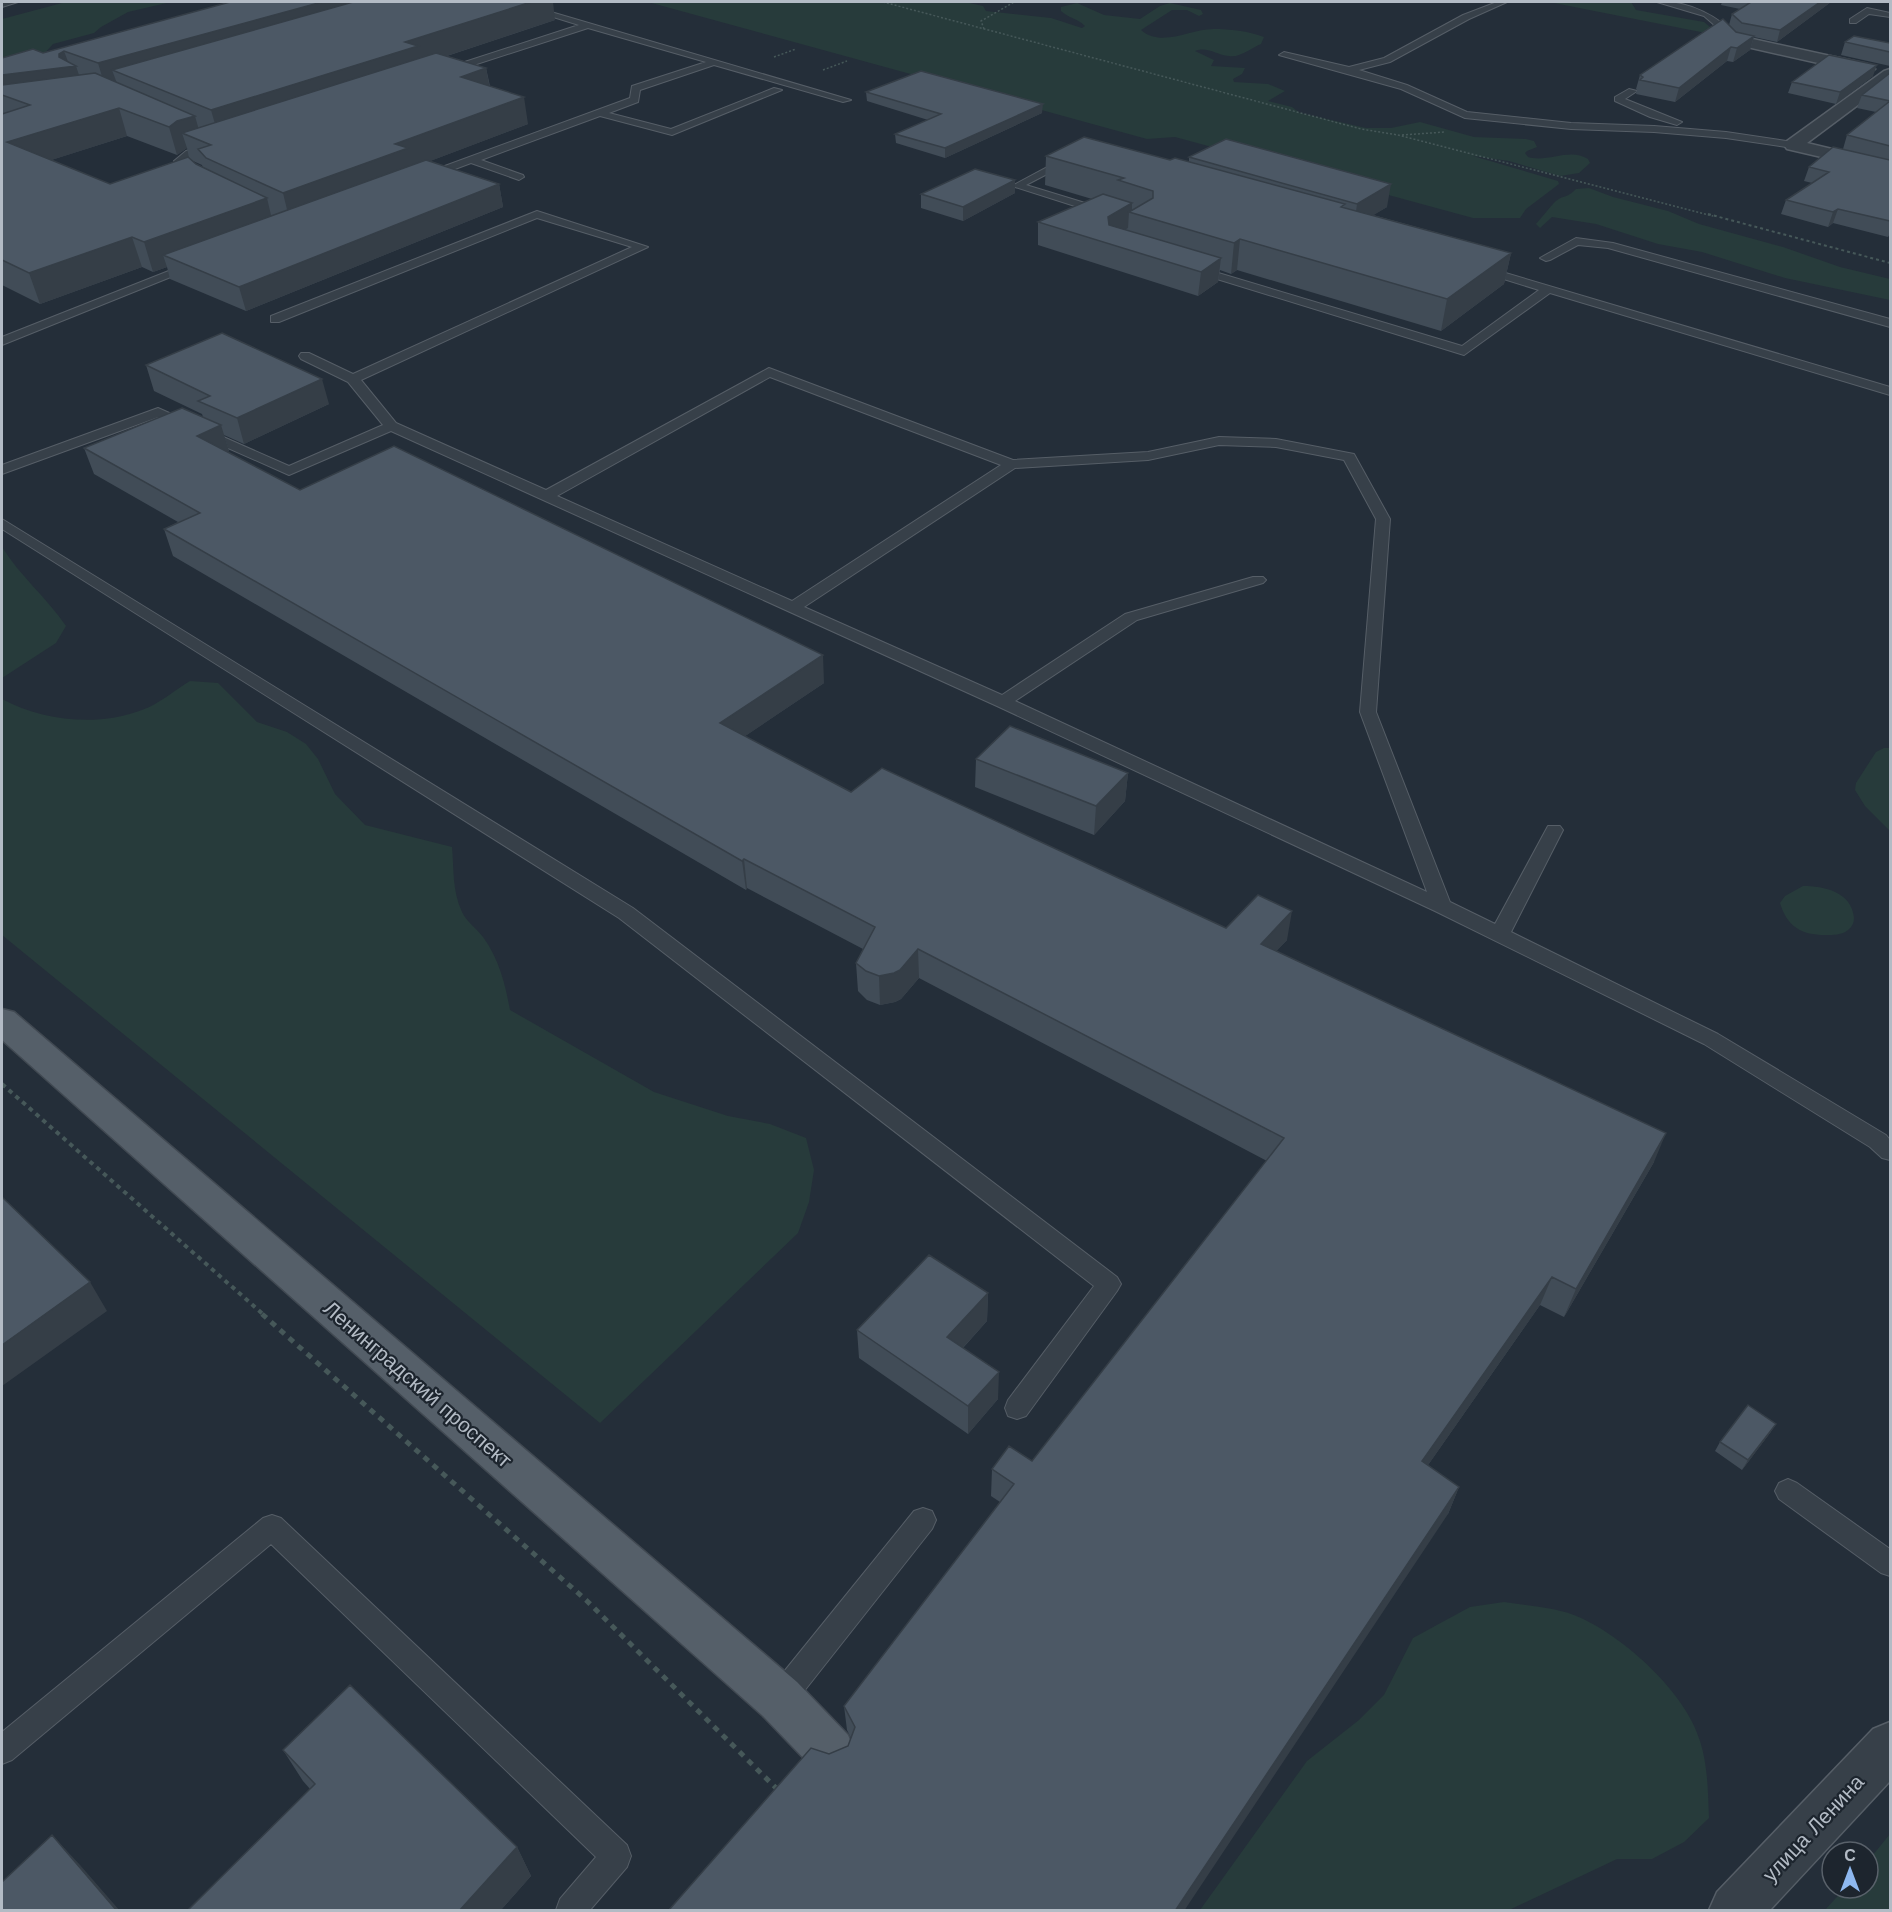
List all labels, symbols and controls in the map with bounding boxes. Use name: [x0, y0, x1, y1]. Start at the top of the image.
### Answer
street label: Ленинградский проспект: [319, 1295, 518, 1473]
street label: улица Ленина: [1757, 1769, 1869, 1887]
north arrow: [1820, 1840, 1880, 1900]
text: С: [1844, 1846, 1856, 1865]

